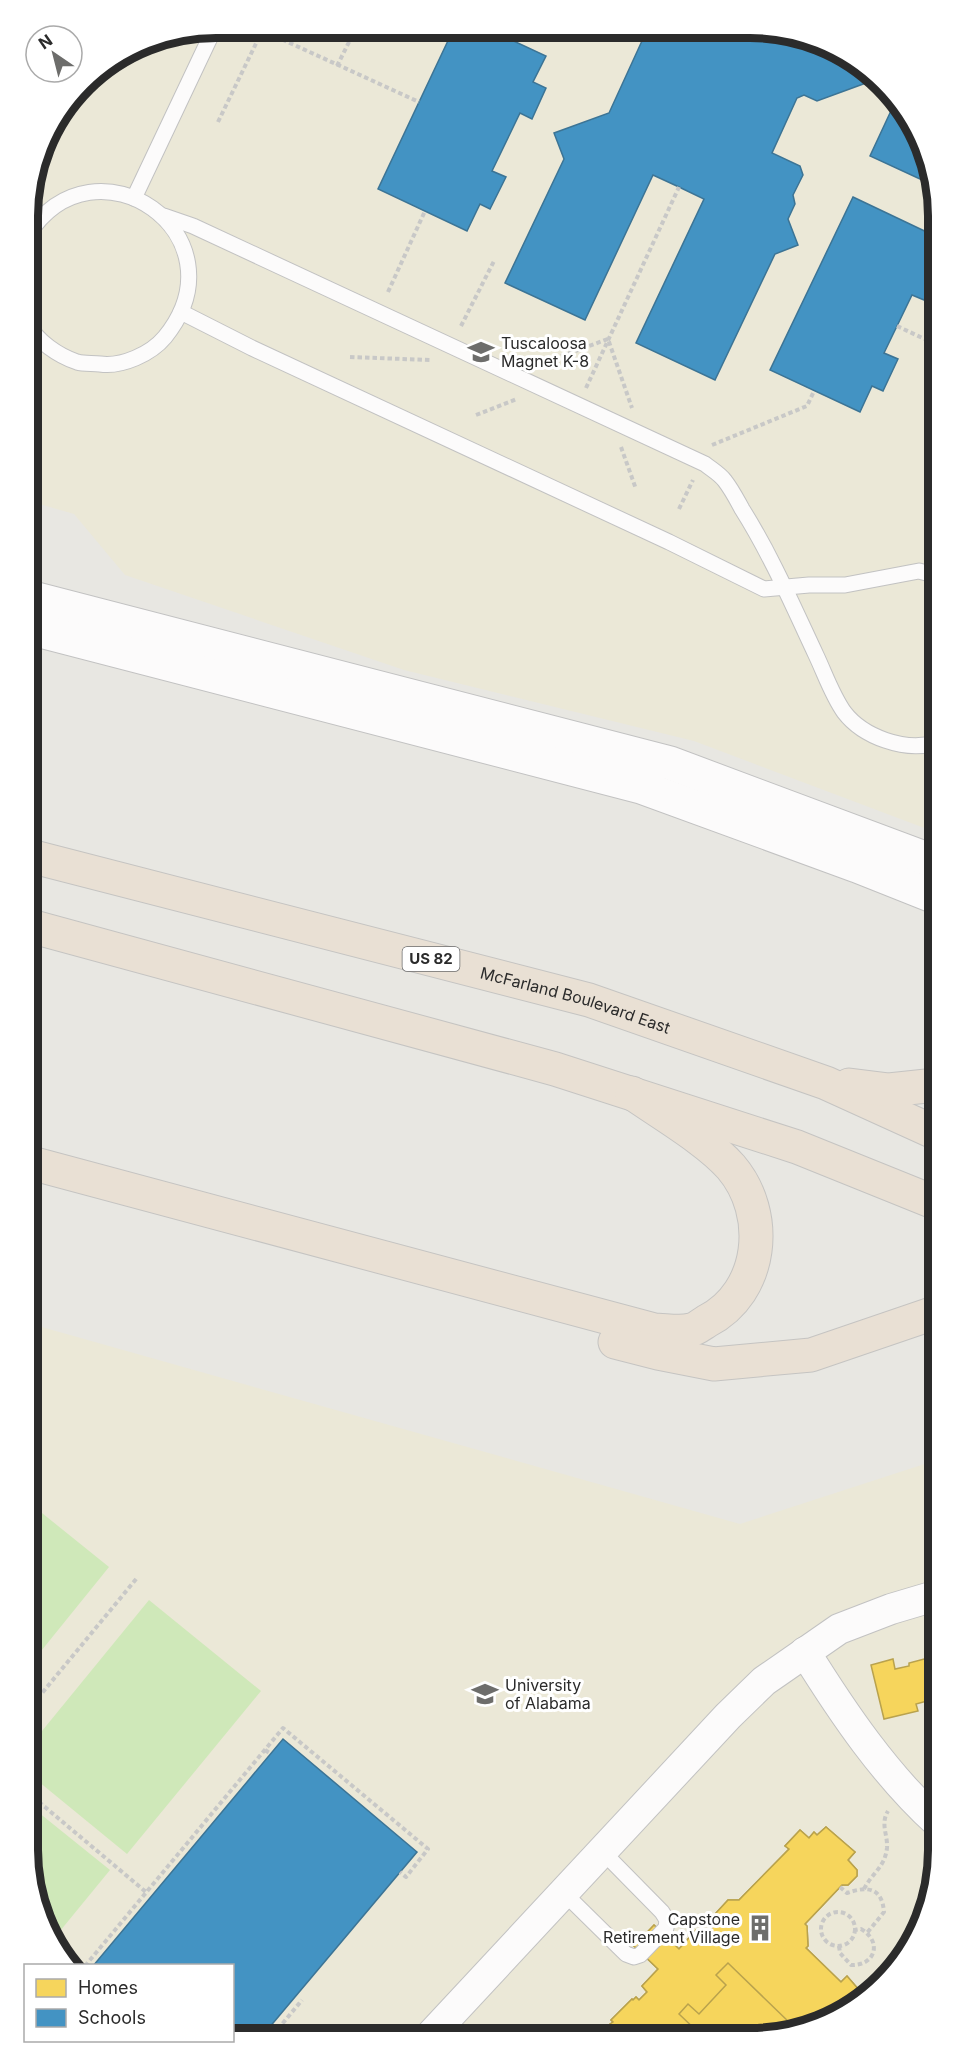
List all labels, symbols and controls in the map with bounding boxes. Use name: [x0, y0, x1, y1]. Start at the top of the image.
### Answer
north arrow: [24, 24, 84, 84]
text: N: [35, 30, 56, 53]
place label: Tuscaloosa Magnet K-8: [501, 333, 589, 371]
school or university icon: Tuscaloosa Magnet K-8: [466, 337, 496, 367]
road number: US 82: [402, 947, 460, 971]
street label: McFarland Boulevard East: [478, 962, 673, 1038]
place label: University of Alabama: [505, 1675, 591, 1713]
school or university icon: University of Alabama: [470, 1679, 500, 1709]
place label: Capstone Retirement Village: [603, 1909, 740, 1947]
building icon: Capstone Retirement Village: [745, 1913, 775, 1943]
legend: [24, 1964, 234, 2042]
text: Homes: [78, 1977, 138, 1998]
text: Schools: [78, 2007, 146, 2028]

